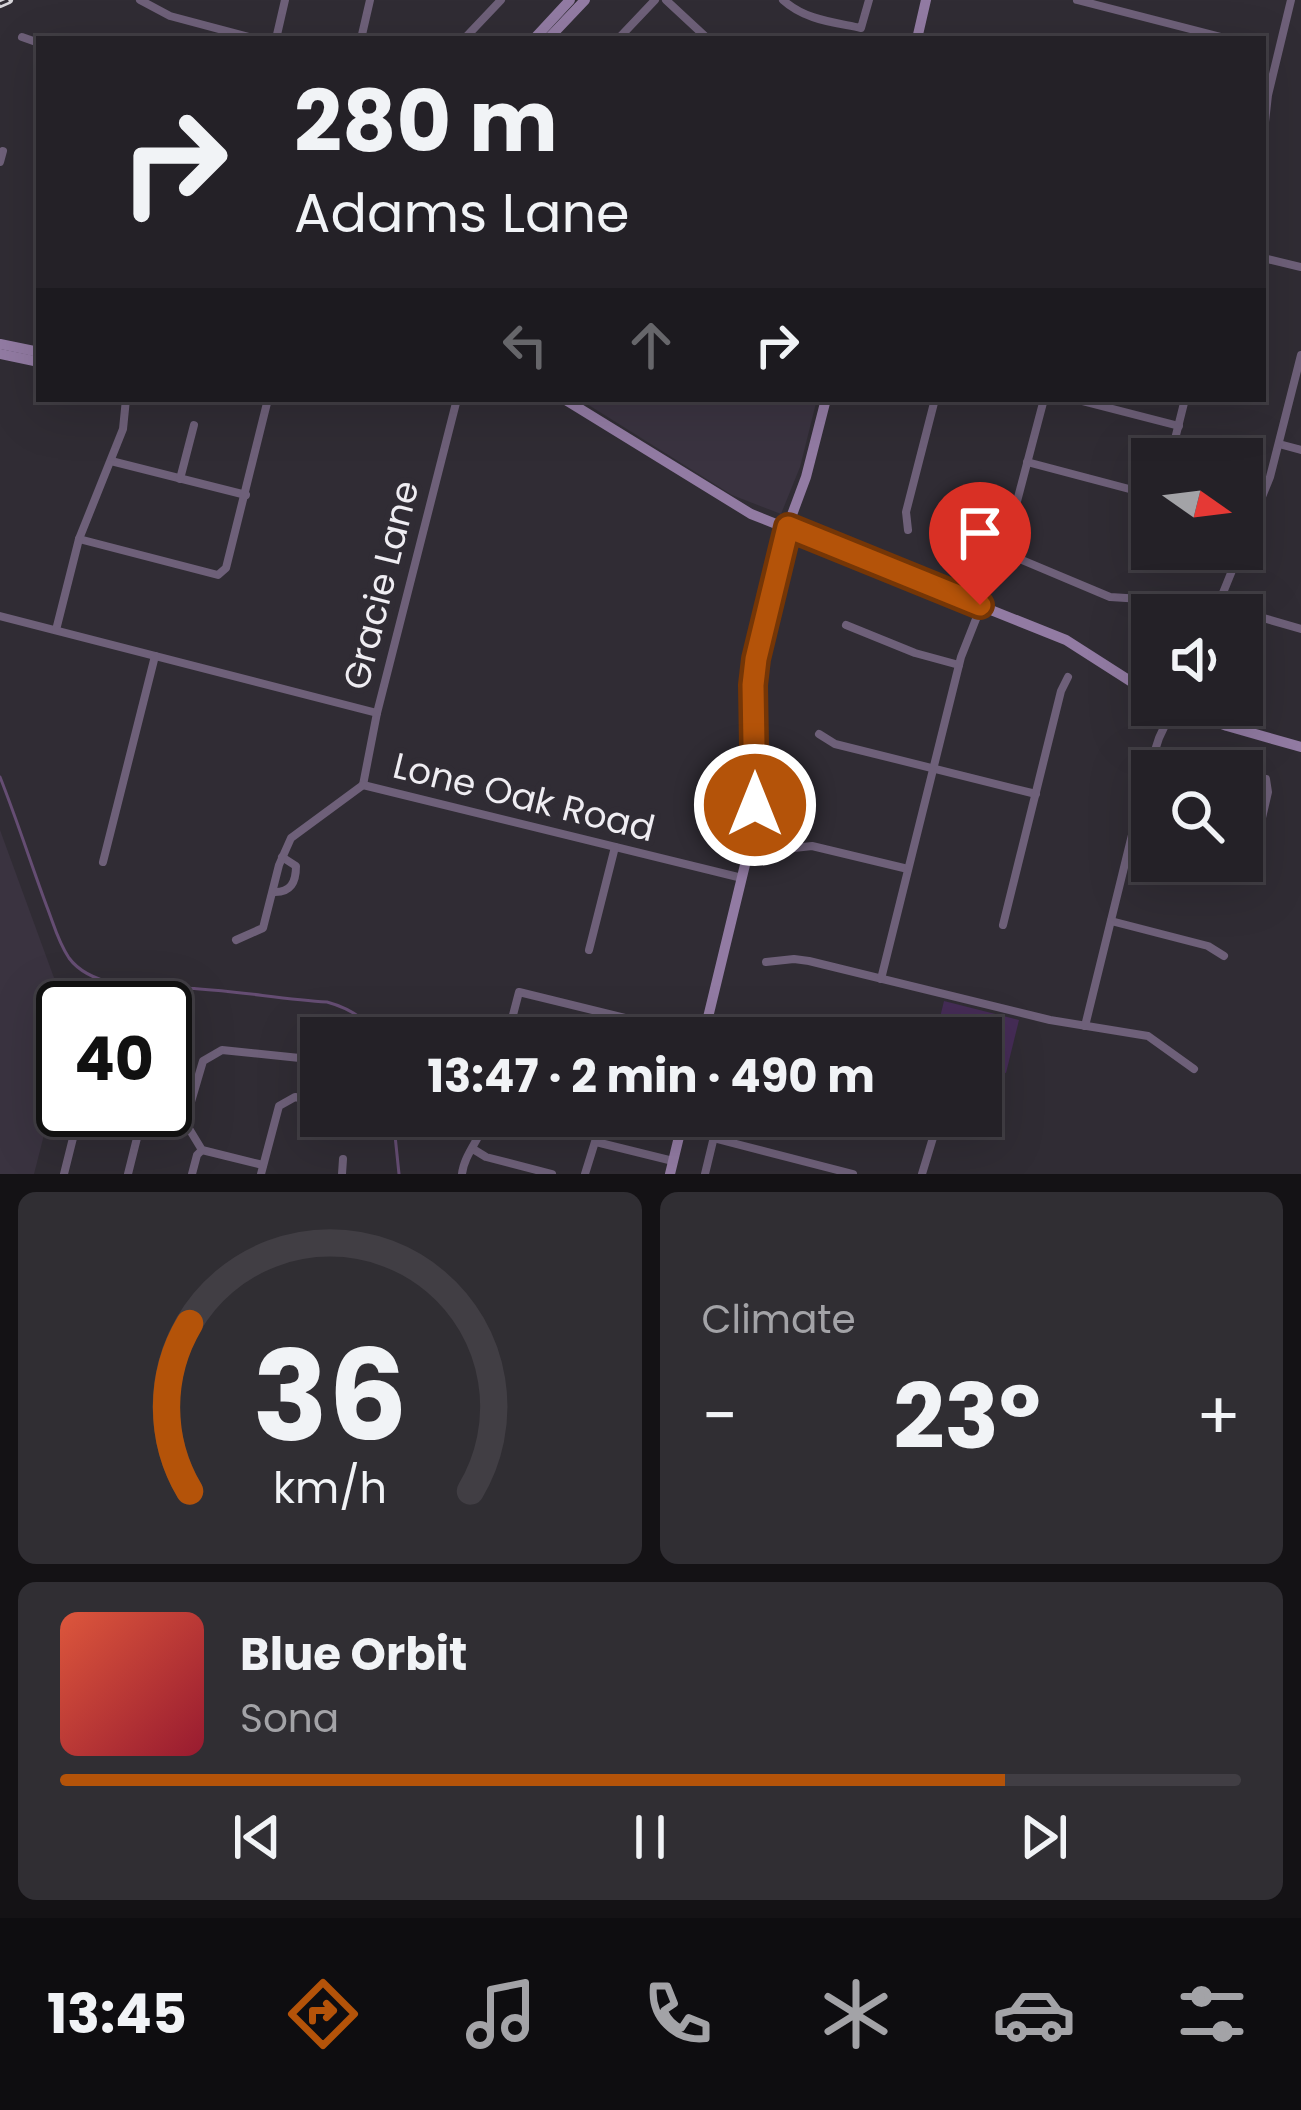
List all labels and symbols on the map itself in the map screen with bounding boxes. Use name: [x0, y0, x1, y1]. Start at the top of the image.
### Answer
north arrow: [1131, 438, 1263, 570]
street label: Gracie Lane: [330, 475, 432, 695]
pin: [929, 482, 1031, 605]
street label: Lone Oak Road: [388, 740, 660, 854]
position arrow: [692, 742, 818, 868]
speed limit sign: 40: [36, 981, 192, 1137]

